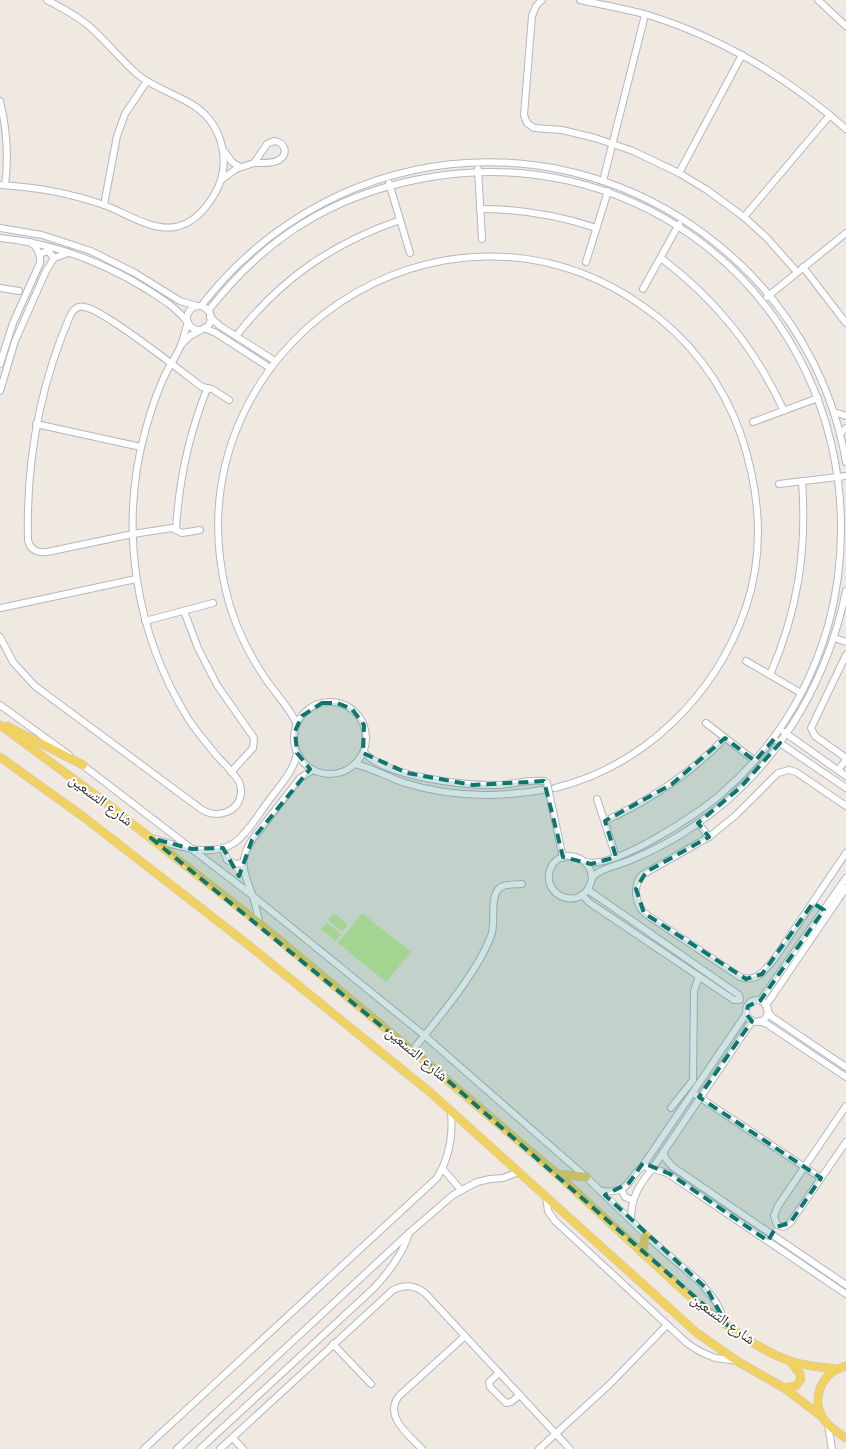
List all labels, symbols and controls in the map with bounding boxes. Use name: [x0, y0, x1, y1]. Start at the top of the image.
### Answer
street label: شارع التسعين: [65, 769, 137, 831]
street label: شارع التسعين: [382, 1022, 452, 1086]
street label: شارع التسعين: [687, 1289, 759, 1349]

